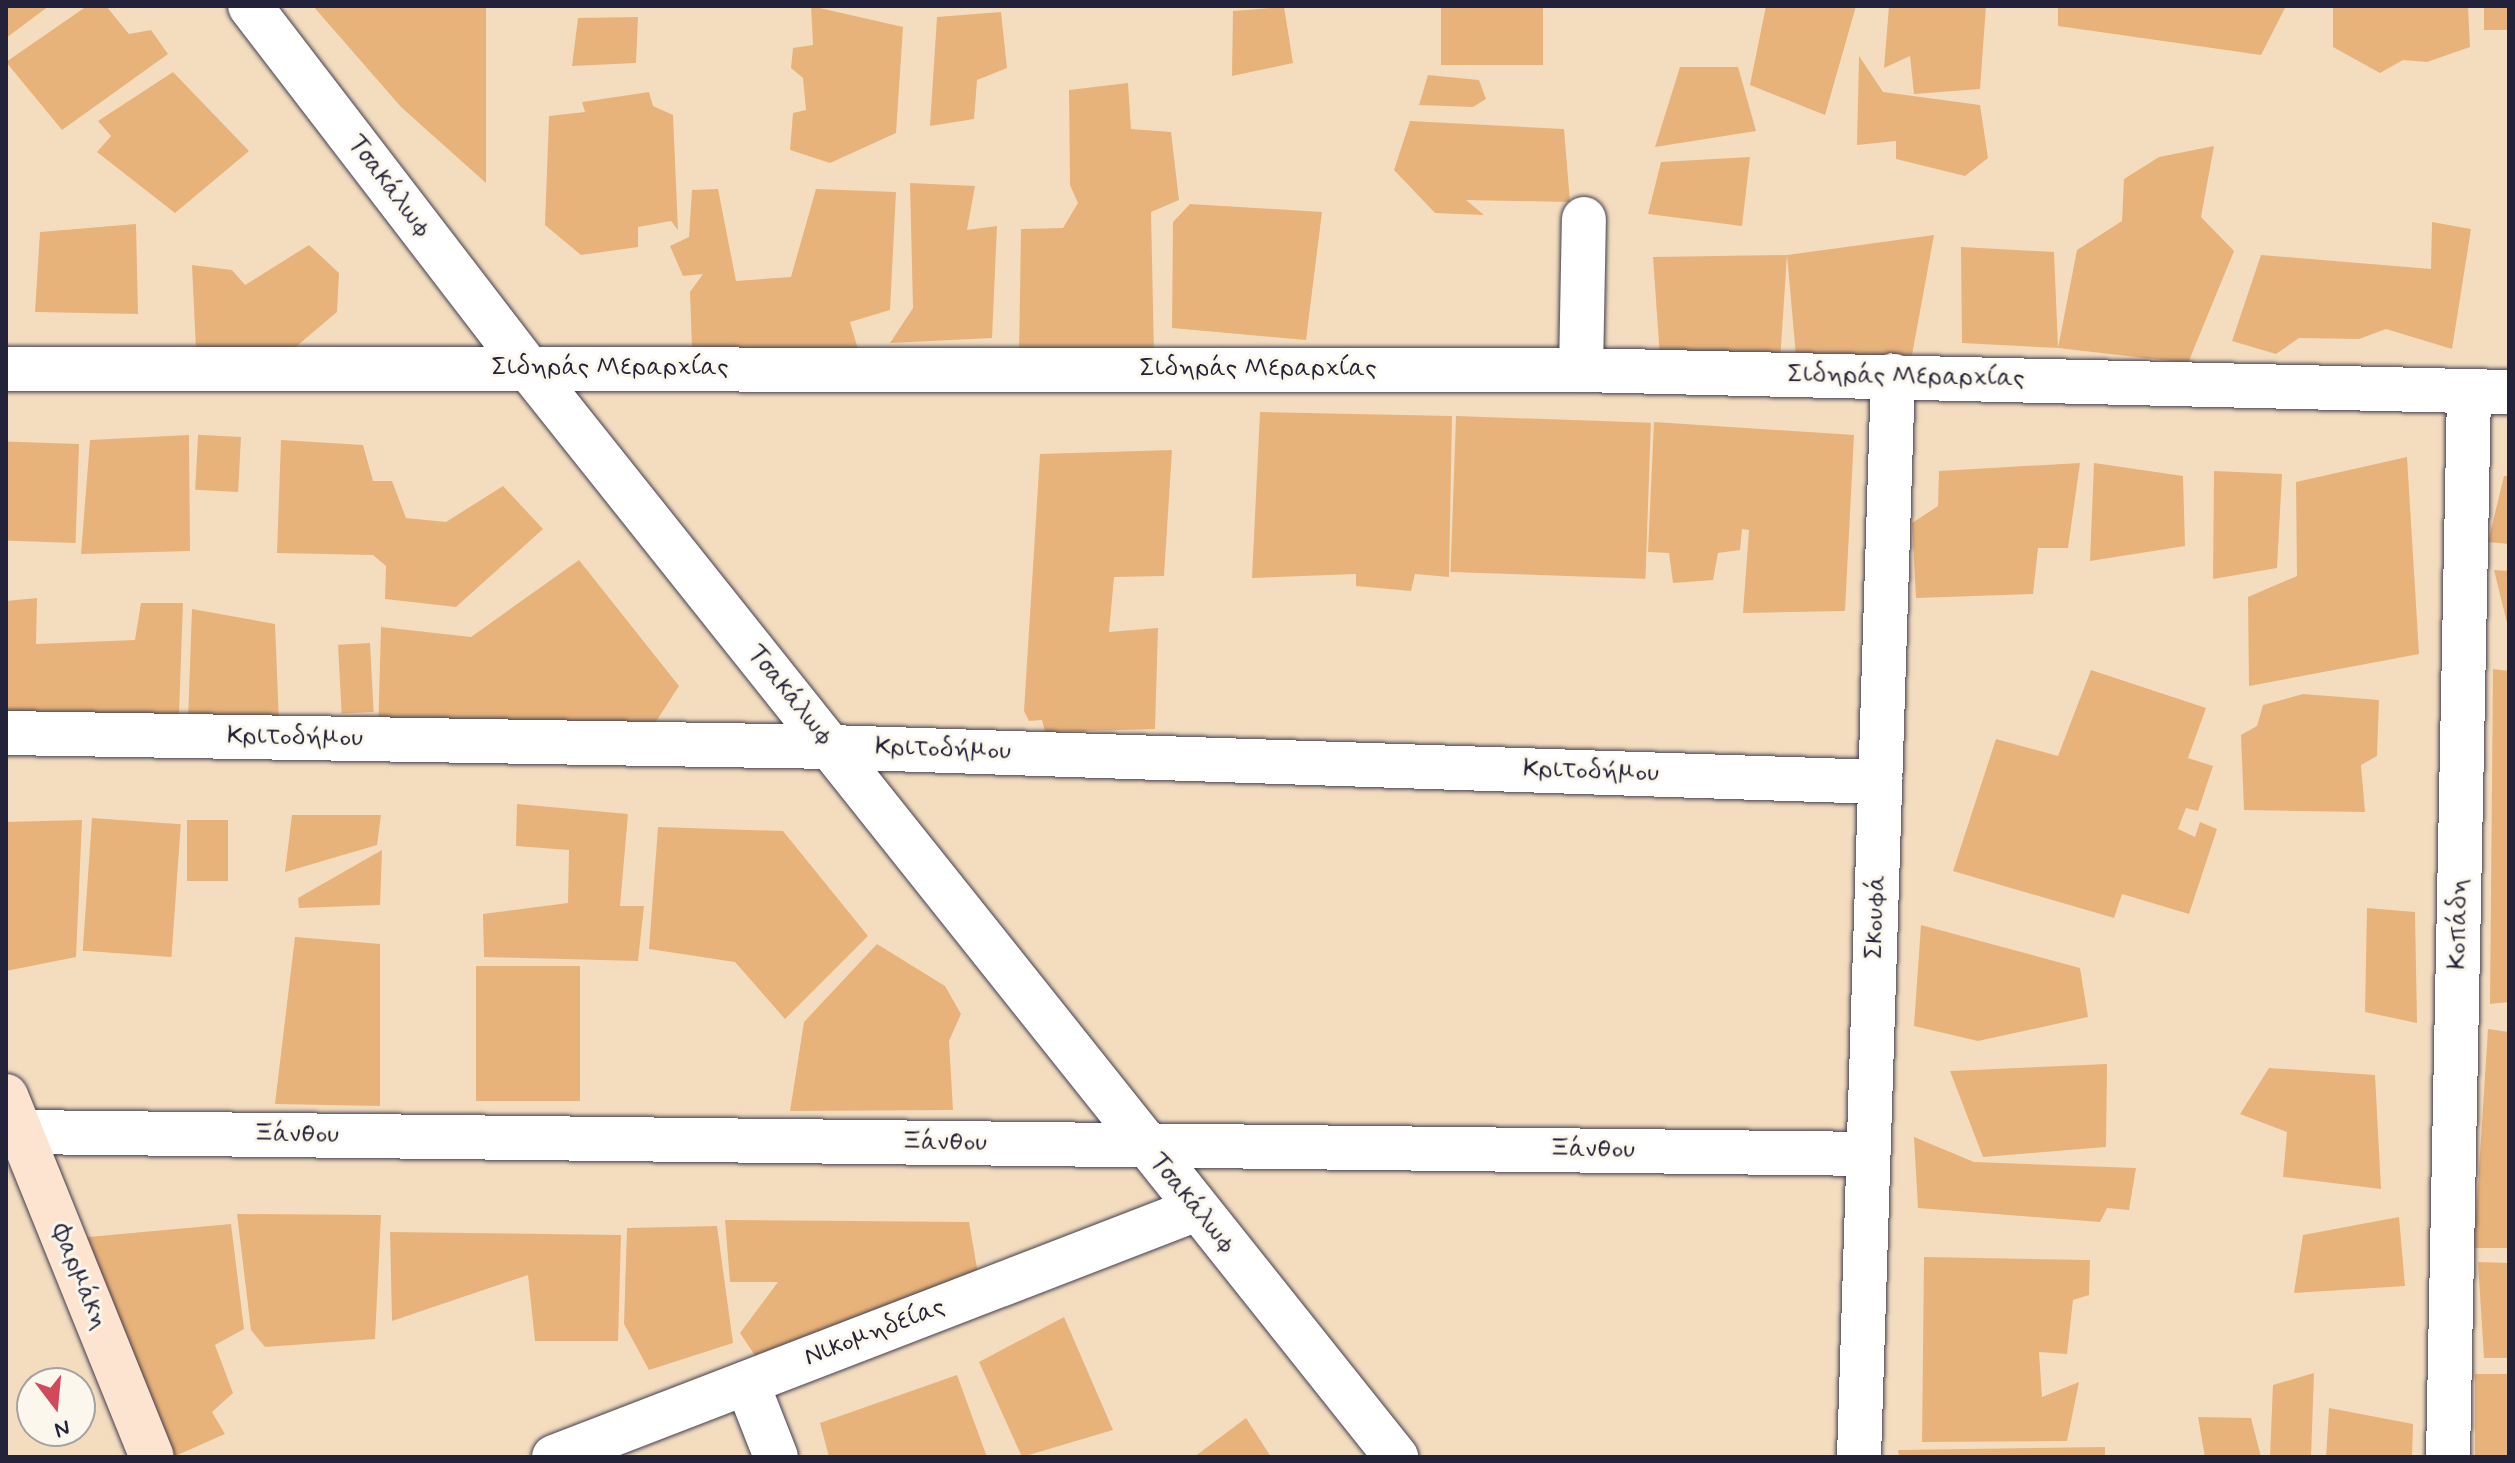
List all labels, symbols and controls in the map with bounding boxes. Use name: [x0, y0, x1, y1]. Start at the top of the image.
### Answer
street label: Τσακάλωφ: [340, 129, 438, 245]
street label: Σιδηράς Μεραρχίας: [491, 352, 729, 384]
street label: Σιδηράς Μεραρχίας: [1139, 353, 1377, 385]
street label: Σιδηράς Μεραρχίας: [1787, 359, 2025, 395]
street label: Τσακάλωφ: [740, 639, 840, 753]
street label: Κριτοδήμου: [227, 721, 363, 755]
street label: Κριτοδήμου: [875, 732, 1011, 768]
street label: Κριτοδήμου: [1523, 754, 1659, 790]
street label: Σκουφά: [1859, 874, 1893, 960]
street label: Κοπάδη: [2443, 878, 2475, 970]
street label: Ξάνθου: [253, 1119, 339, 1151]
street label: Ξάνθου: [901, 1127, 987, 1159]
street label: Ξάνθου: [1549, 1134, 1635, 1166]
street label: Τσακάλωφ: [1142, 1147, 1242, 1261]
street label: Φαρμάκη: [44, 1220, 114, 1334]
street label: Νικομηδείας: [800, 1292, 950, 1374]
north arrow: [16, 1367, 96, 1447]
text: N: [51, 1413, 73, 1444]

